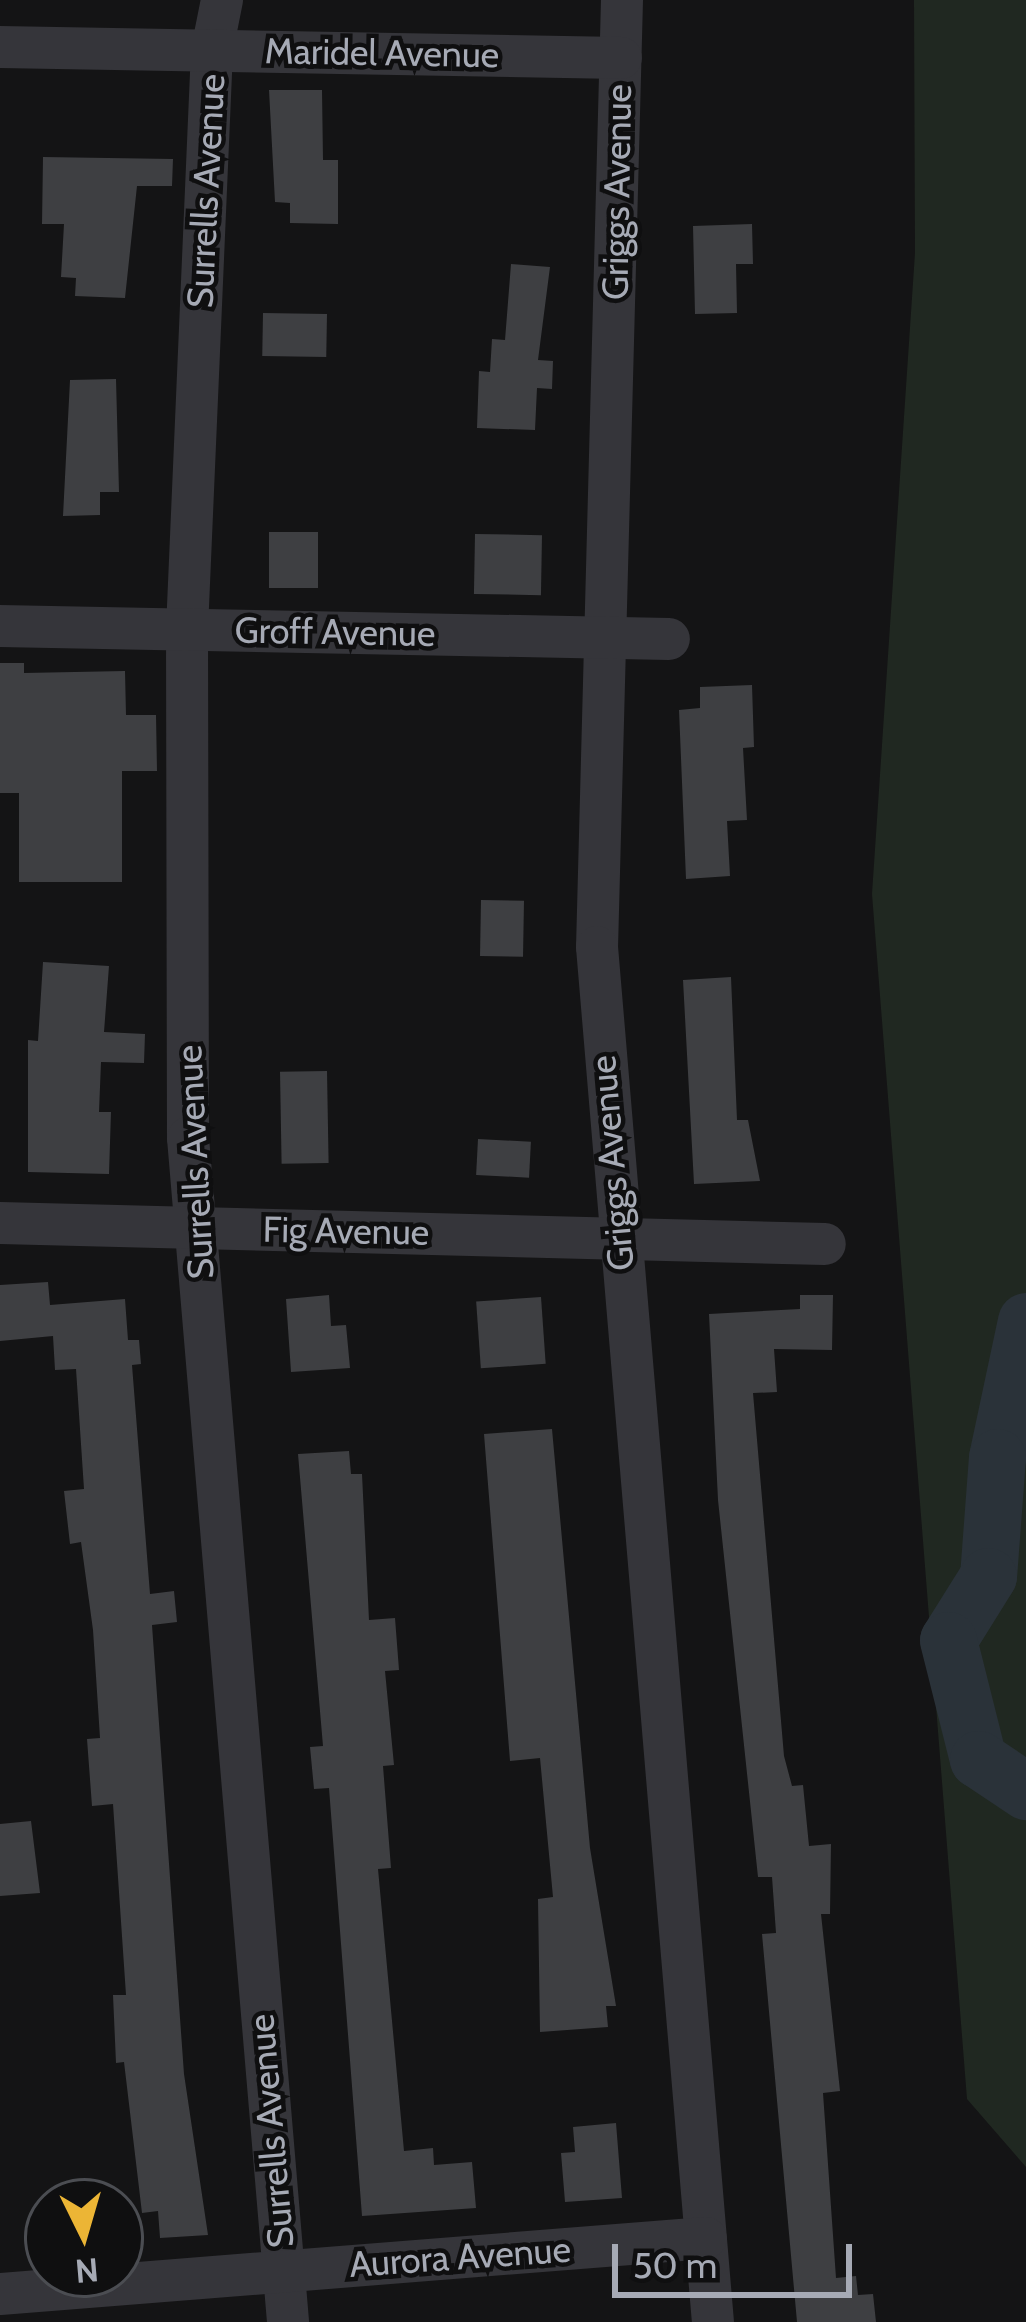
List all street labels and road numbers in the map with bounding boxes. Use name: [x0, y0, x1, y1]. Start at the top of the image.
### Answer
street label: Maridel Avenue: [264, 29, 500, 77]
street label: Surrells Avenue: [178, 73, 234, 309]
street label: Griggs Avenue: [594, 84, 640, 300]
street label: Groff Avenue: [234, 609, 436, 655]
street label: Surrells Avenue: [167, 1044, 223, 1280]
street label: Griggs Avenue: [581, 1054, 643, 1272]
street label: Fig Avenue: [262, 1208, 430, 1254]
street label: Surrells Avenue: [239, 2012, 303, 2250]
street label: Aurora Avenue: [348, 2228, 572, 2286]

